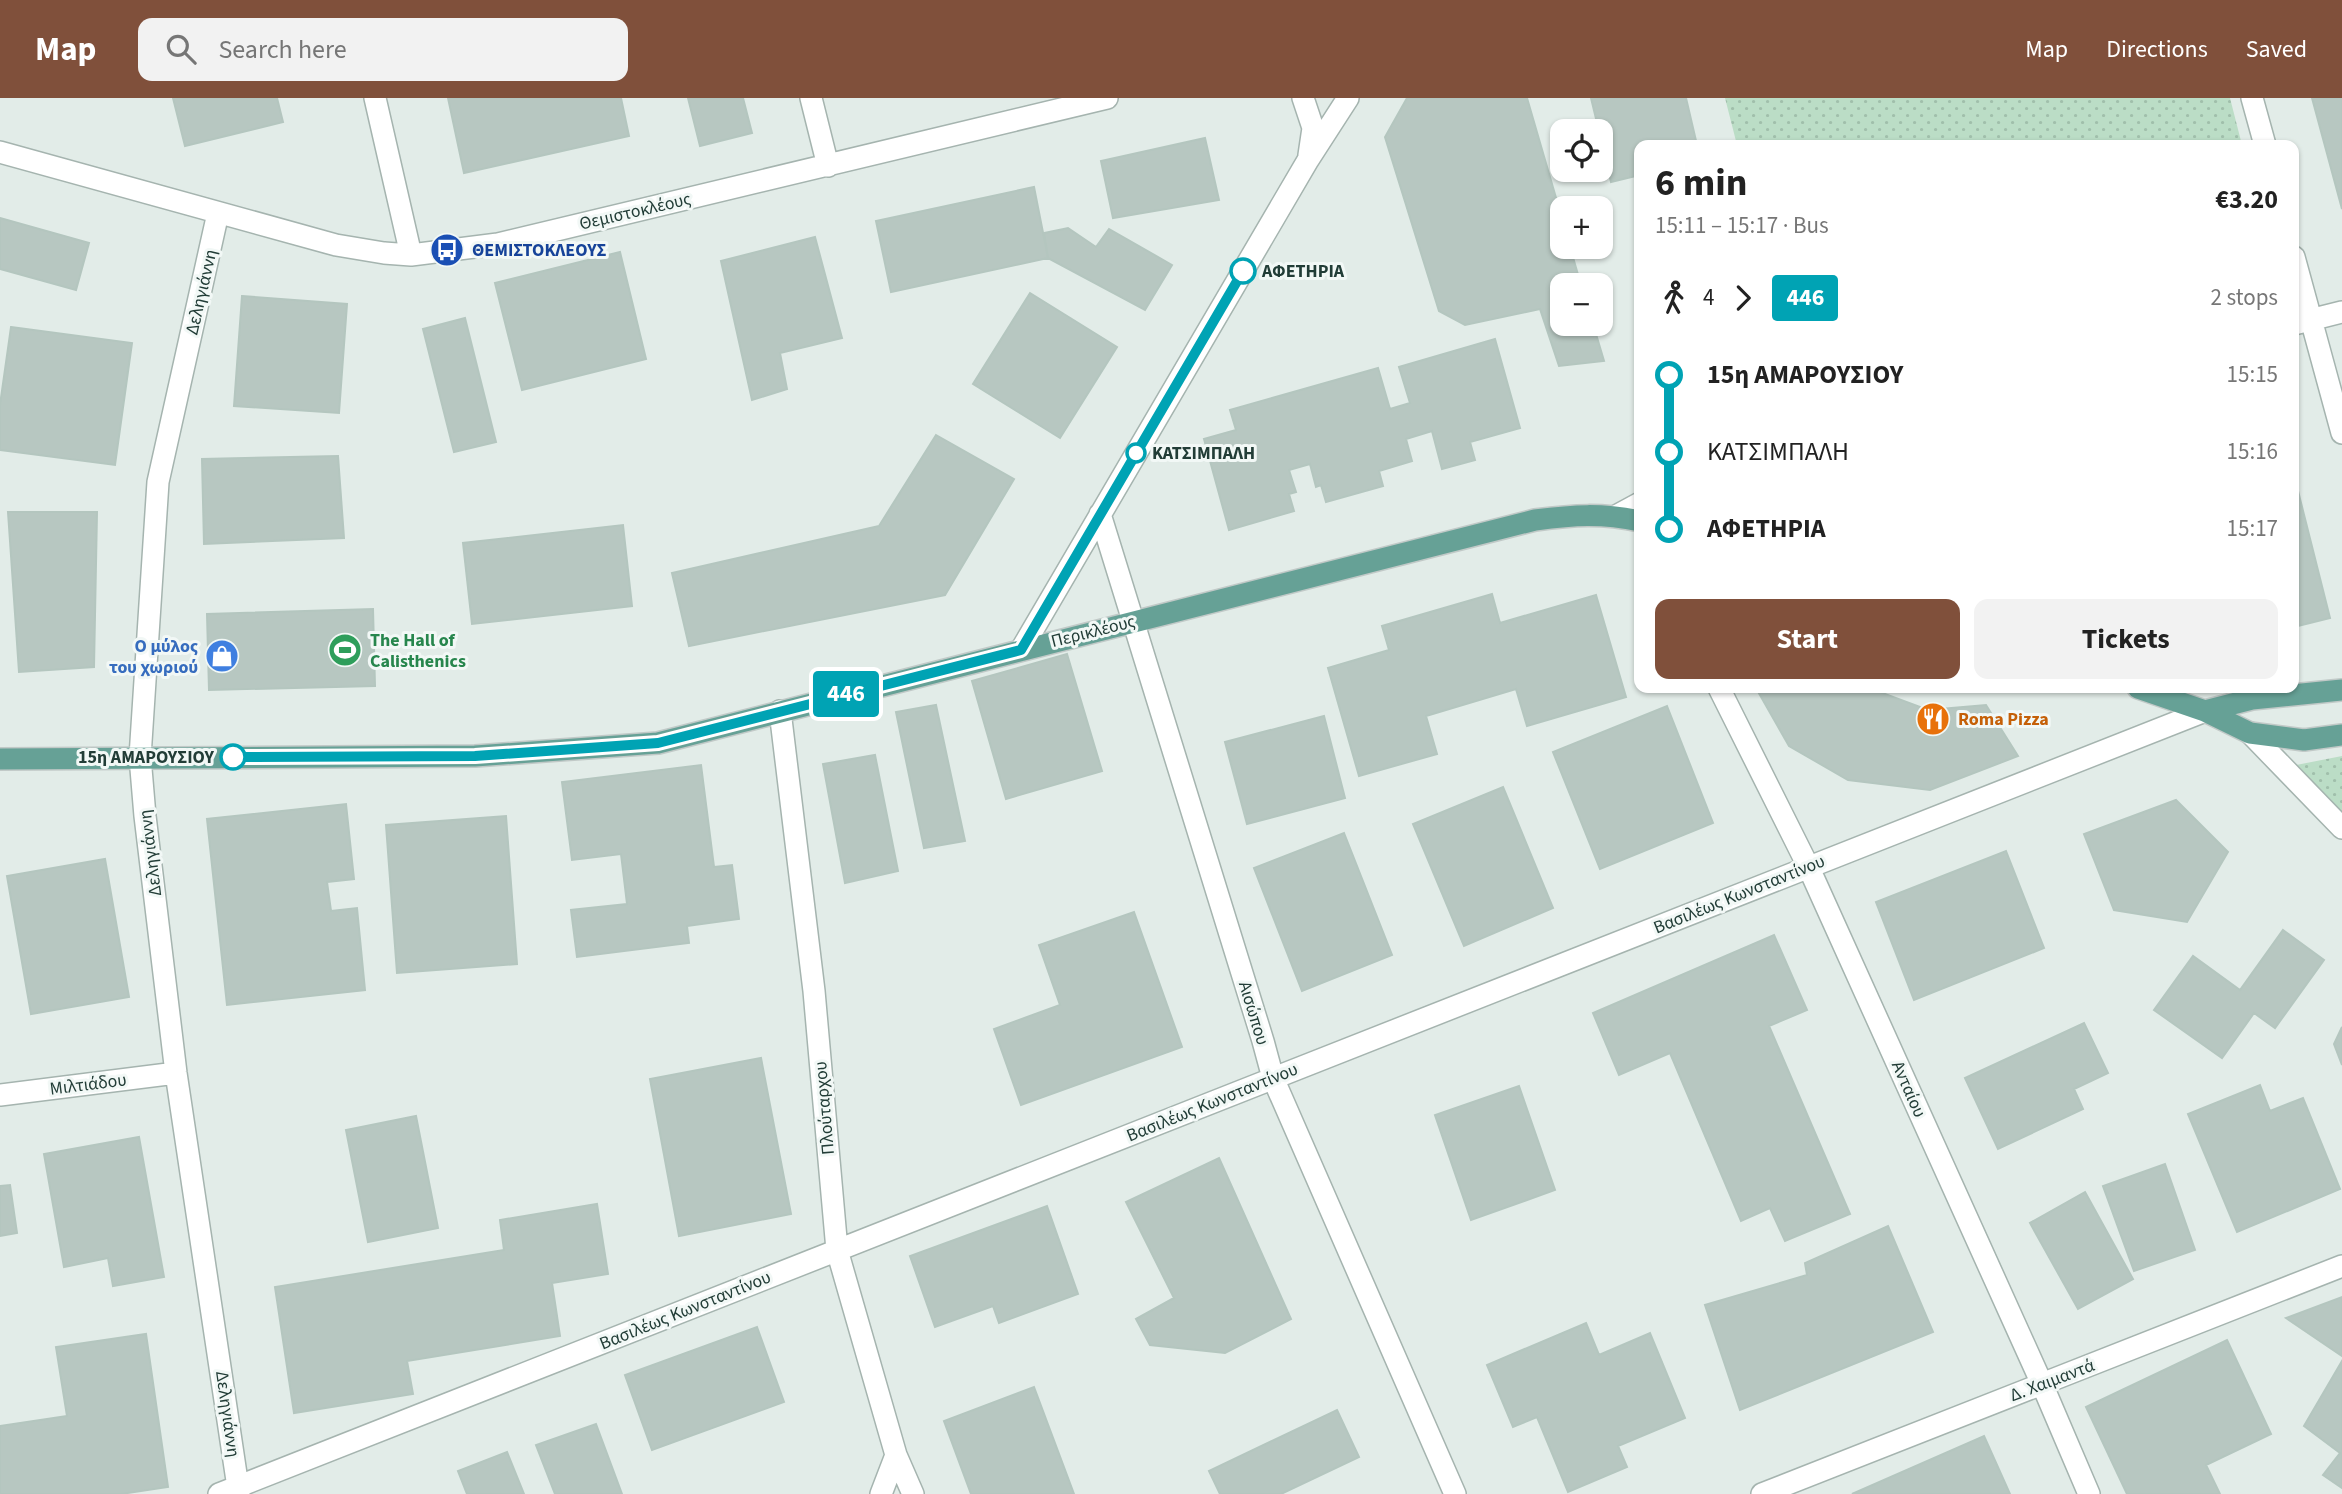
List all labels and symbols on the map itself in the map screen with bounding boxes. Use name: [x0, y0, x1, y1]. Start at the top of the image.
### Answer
street label: Θεμιστοκλέους: [577, 186, 694, 236]
bus stop icon: ΘΕΜΙΣΤΟΚΛΕΟΥΣ: [428, 231, 466, 269]
place label: ΘΕΜΙΣΤΟΚΛΕΟΥΣ: [472, 238, 607, 263]
street label: Δεληγιάννη: [180, 247, 223, 337]
marker: ΑΦΕΤΗΡΙΑ: [1230, 258, 1256, 284]
place label: ΑΦΕΤΗΡΙΑ: [1261, 259, 1345, 284]
place label: ΚΑΤΣΙΜΠΑΛΗ: [1152, 441, 1255, 466]
marker: ΚΑΤΣΙΜΠΑΛΗ: [1126, 443, 1146, 463]
street label: Περικλέους: [1048, 609, 1138, 654]
place label: The Hall of Calisthenics: [370, 628, 466, 674]
sports icon: The Hall of Calisthenics: [326, 631, 364, 669]
place label: Ο μύλος του χωριού: [109, 634, 198, 680]
shop icon: Ο μύλος του χωριού: [203, 637, 241, 675]
line badge: 446: [806, 671, 886, 717]
restaurant icon: Roma Pizza: [1914, 700, 1952, 738]
place label: Roma Pizza: [1958, 707, 2049, 732]
marker: 15η ΑΜΑΡΟΥΣΙΟΥ: [220, 744, 246, 770]
place label: 15η ΑΜΑΡΟΥΣΙΟΥ: [78, 745, 215, 770]
street label: Δεληγιάννη: [133, 808, 168, 898]
street label: Βασιλέως Κωνσταντίνου: [1650, 849, 1829, 940]
street label: Αισώπου: [1232, 978, 1275, 1048]
street label: Βασιλέως Κωνσταντίνου: [1123, 1057, 1302, 1148]
street label: Ανταίου: [1885, 1057, 1932, 1121]
street label: Πλούταρχου: [808, 1060, 841, 1156]
street label: Μιλτιάδου: [48, 1067, 128, 1102]
street label: Βασιλέως Κωνσταντίνου: [596, 1265, 775, 1356]
street label: Δ. Χαιμαντά: [2006, 1353, 2098, 1408]
street label: Δεληγιάννη: [209, 1369, 246, 1459]

